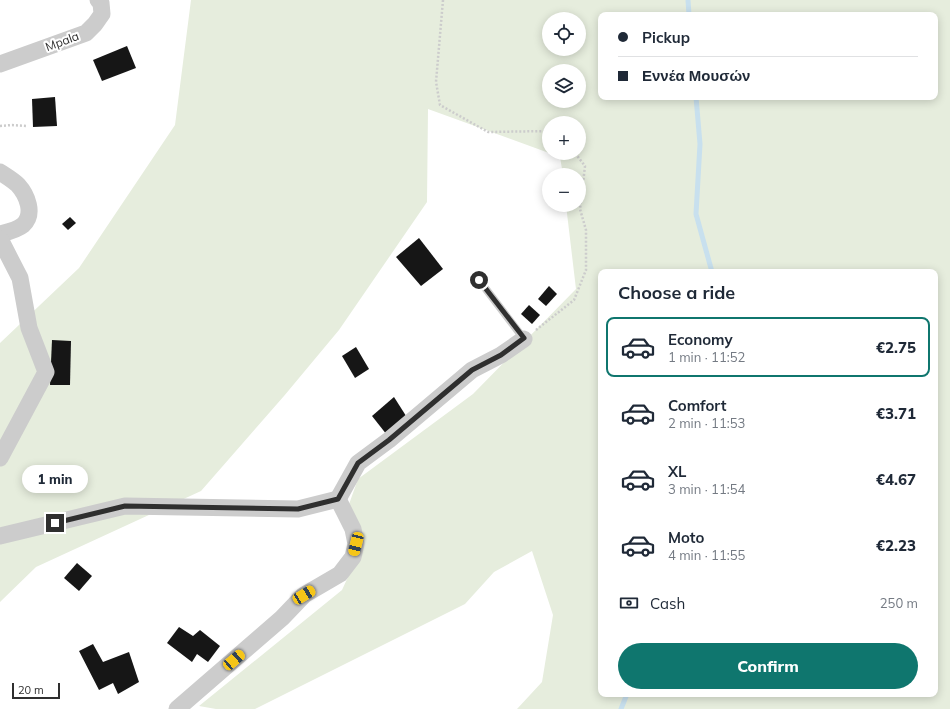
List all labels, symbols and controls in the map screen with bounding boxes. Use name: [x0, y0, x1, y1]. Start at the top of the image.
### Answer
map controls: [542, 12, 586, 212]
button: locate: [542, 12, 586, 56]
street label: Mpala: [43, 28, 81, 54]
text: Pickup: [642, 28, 690, 47]
button: layers: [542, 64, 586, 108]
text: Εννέα Μουσών: [642, 66, 750, 85]
button: +: [542, 116, 586, 160]
button: −: [542, 168, 586, 212]
route start: [470, 271, 488, 289]
text: Choose a ride: [618, 281, 735, 304]
icon: car: [620, 329, 656, 365]
text: Economy: [668, 330, 733, 349]
text: €2.75: [876, 338, 916, 357]
text: 1 min · 11:52: [668, 349, 745, 365]
icon: car: [620, 395, 656, 431]
text: Comfort: [668, 396, 726, 415]
text: €3.71: [876, 404, 916, 423]
text: 2 min · 11:53: [668, 415, 745, 431]
icon: car: [620, 461, 656, 497]
text: XL: [668, 462, 686, 481]
callout: 1 min: [22, 465, 88, 493]
text: €4.67: [876, 470, 916, 489]
text: 1 min: [38, 471, 72, 487]
text: 3 min · 11:54: [668, 481, 745, 497]
route end: [46, 514, 64, 532]
icon: car: [620, 527, 656, 563]
text: Moto: [668, 528, 704, 547]
car: [347, 531, 365, 557]
text: €2.23: [876, 536, 916, 555]
text: 4 min · 11:55: [668, 547, 745, 563]
car: [291, 584, 317, 606]
icon: cash: [618, 592, 640, 614]
text: Cash: [650, 594, 685, 613]
text: 250 m: [880, 595, 918, 611]
button: Confirm: [618, 643, 918, 689]
car: [221, 648, 247, 672]
scale bar: [12, 681, 60, 700]
text: 20 m: [18, 683, 44, 697]

